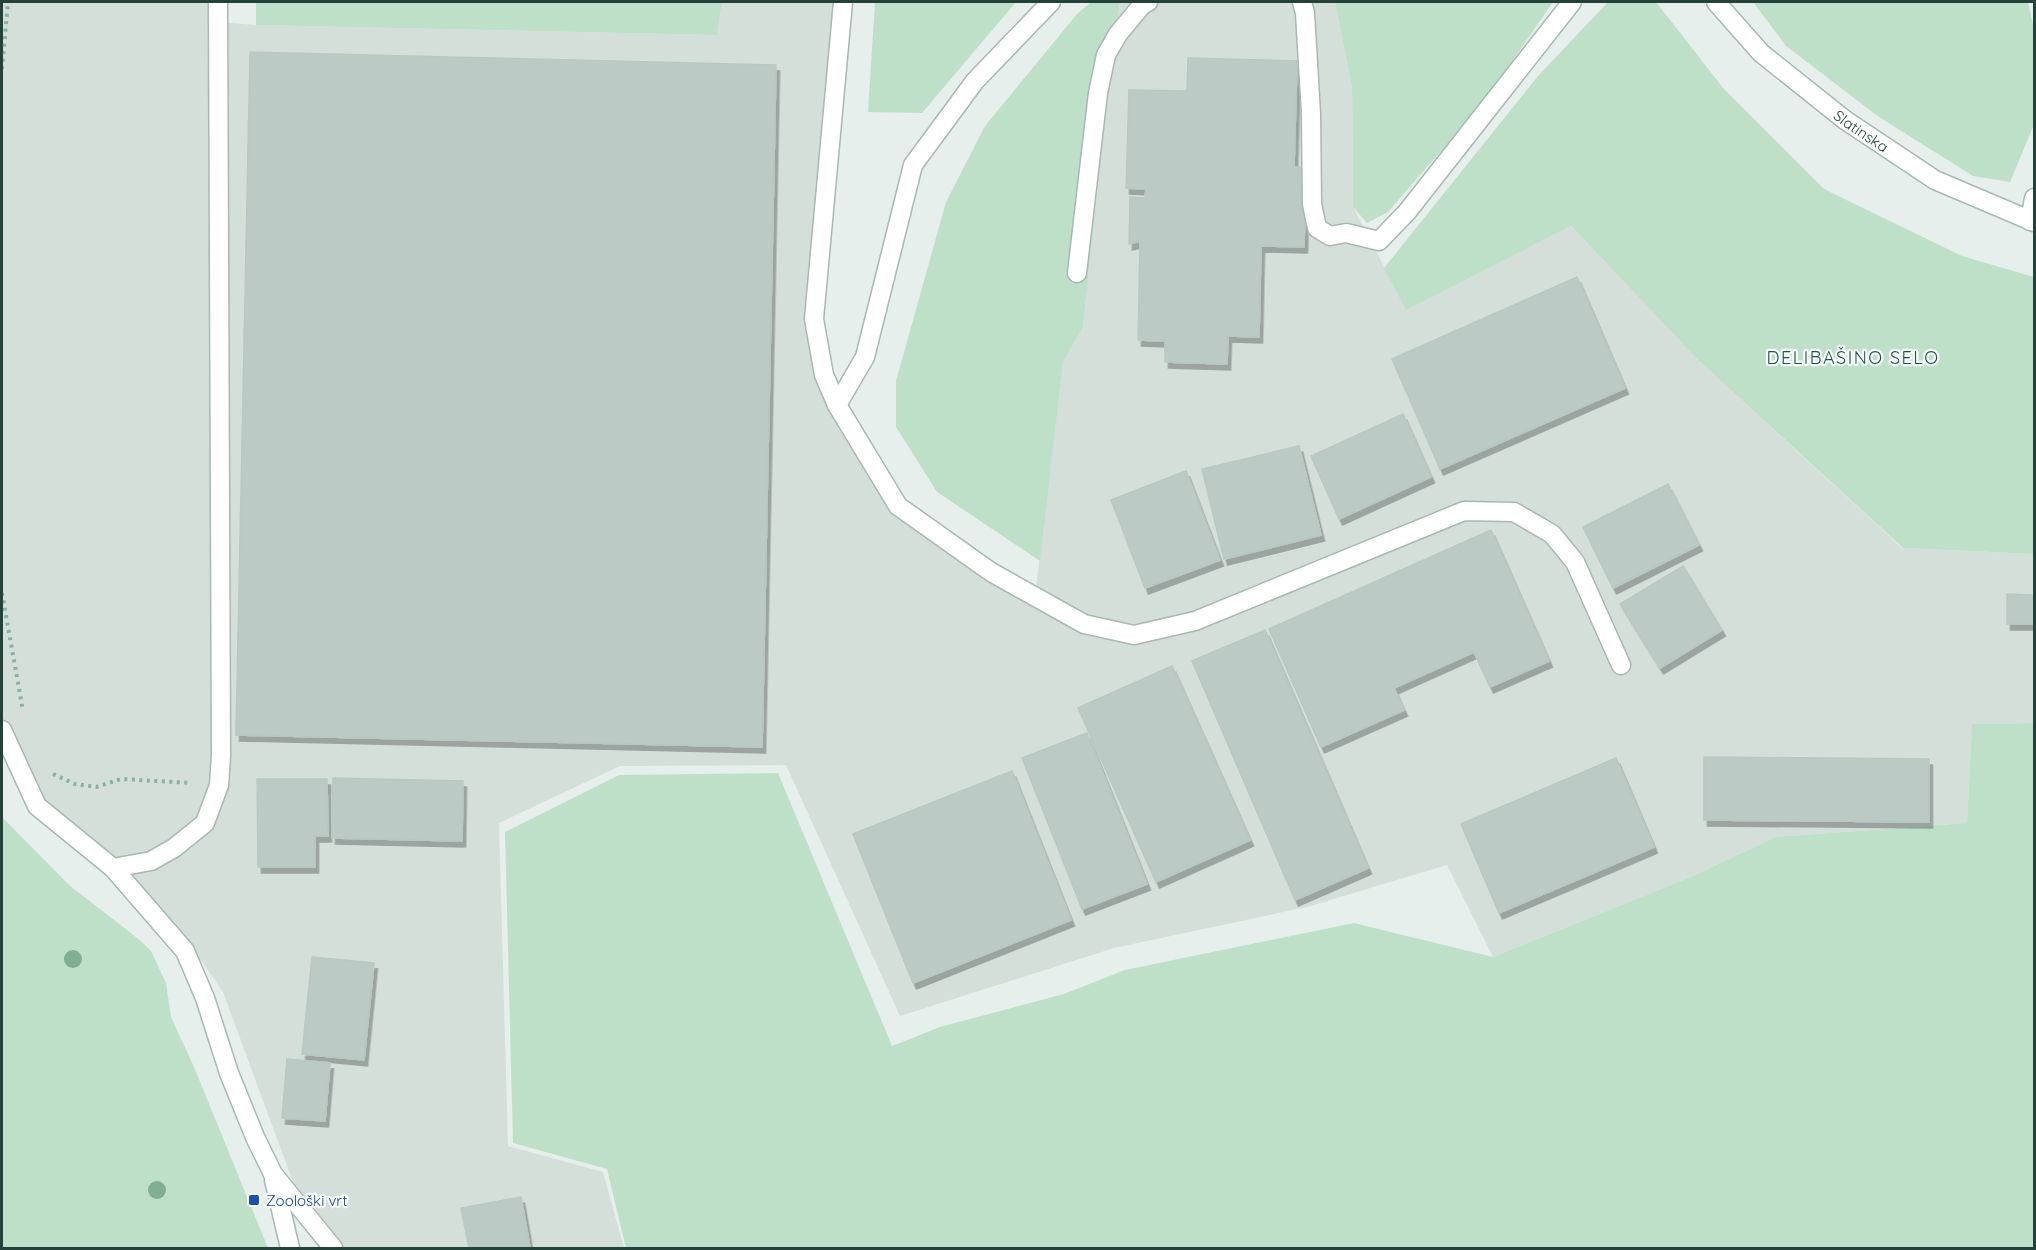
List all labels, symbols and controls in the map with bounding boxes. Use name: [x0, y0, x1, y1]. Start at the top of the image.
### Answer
street label: Slatinska: [1830, 105, 1892, 156]
district label: DELIBAŠINO SELO: [1766, 346, 1940, 369]
place label: Zoološki vrt: [266, 1191, 347, 1210]
marker: Zoološki vrt: [247, 1193, 261, 1207]

